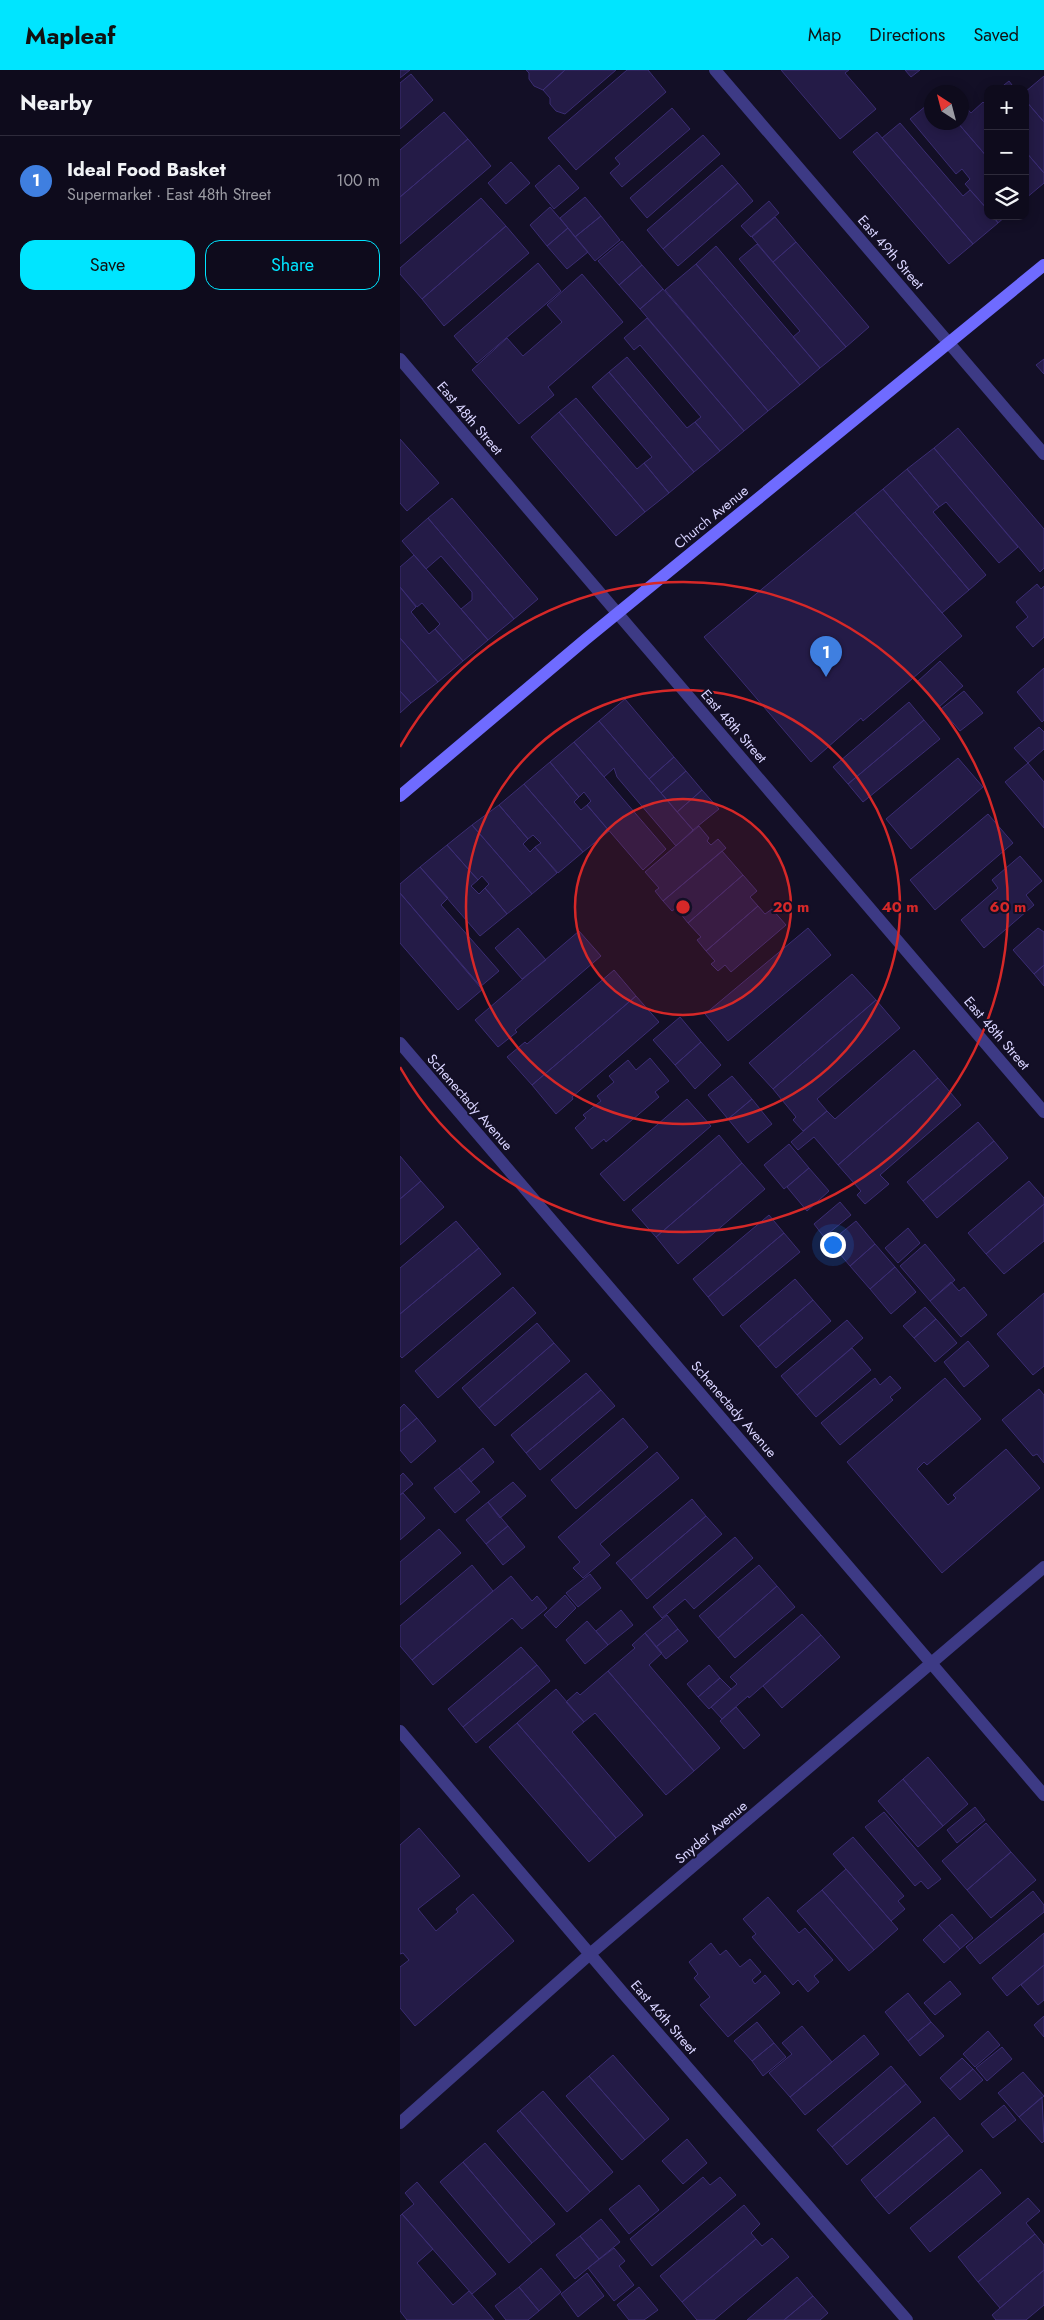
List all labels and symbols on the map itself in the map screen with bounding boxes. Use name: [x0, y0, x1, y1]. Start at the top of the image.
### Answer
north arrow: [924, 85, 969, 130]
street label: East 49th Street: [853, 211, 929, 294]
street label: East 48th Street: [432, 377, 508, 460]
street label: Church Avenue: [669, 481, 753, 553]
pin: 1: [810, 636, 842, 677]
street label: East 48th Street: [696, 685, 772, 768]
text: 20 m: [773, 896, 809, 918]
text: 40 m: [881, 896, 919, 918]
text: 60 m: [990, 896, 1026, 918]
centre of rings: [674, 898, 692, 916]
street label: East 48th Street: [959, 992, 1035, 1075]
street label: Schenectady Avenue: [422, 1049, 518, 1155]
your location: [820, 1232, 846, 1258]
street label: Schenectady Avenue: [686, 1356, 782, 1462]
street label: Snyder Avenue: [671, 1796, 751, 1868]
street label: East 46th Street: [626, 1976, 702, 2059]

